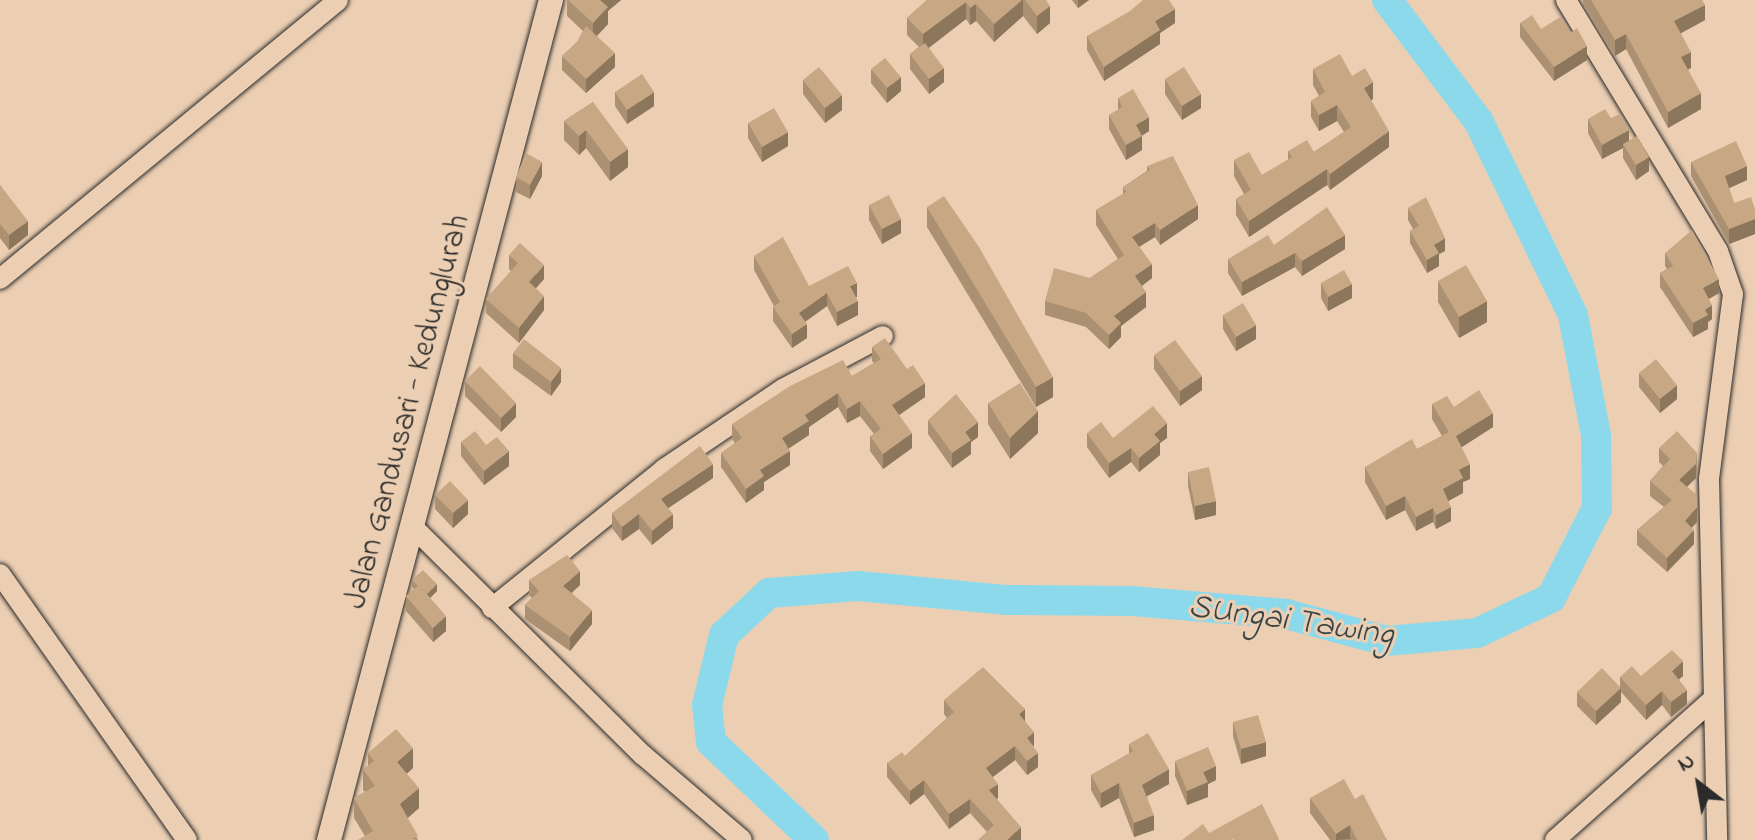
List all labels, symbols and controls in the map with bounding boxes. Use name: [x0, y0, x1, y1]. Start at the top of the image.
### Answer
street label: Jalan Gandusari - Kedunglurah: [338, 211, 480, 613]
water label: SUngai Tawing: [1186, 587, 1396, 657]
north arrow: [1659, 744, 1739, 824]
text: N: [1672, 746, 1701, 781]

